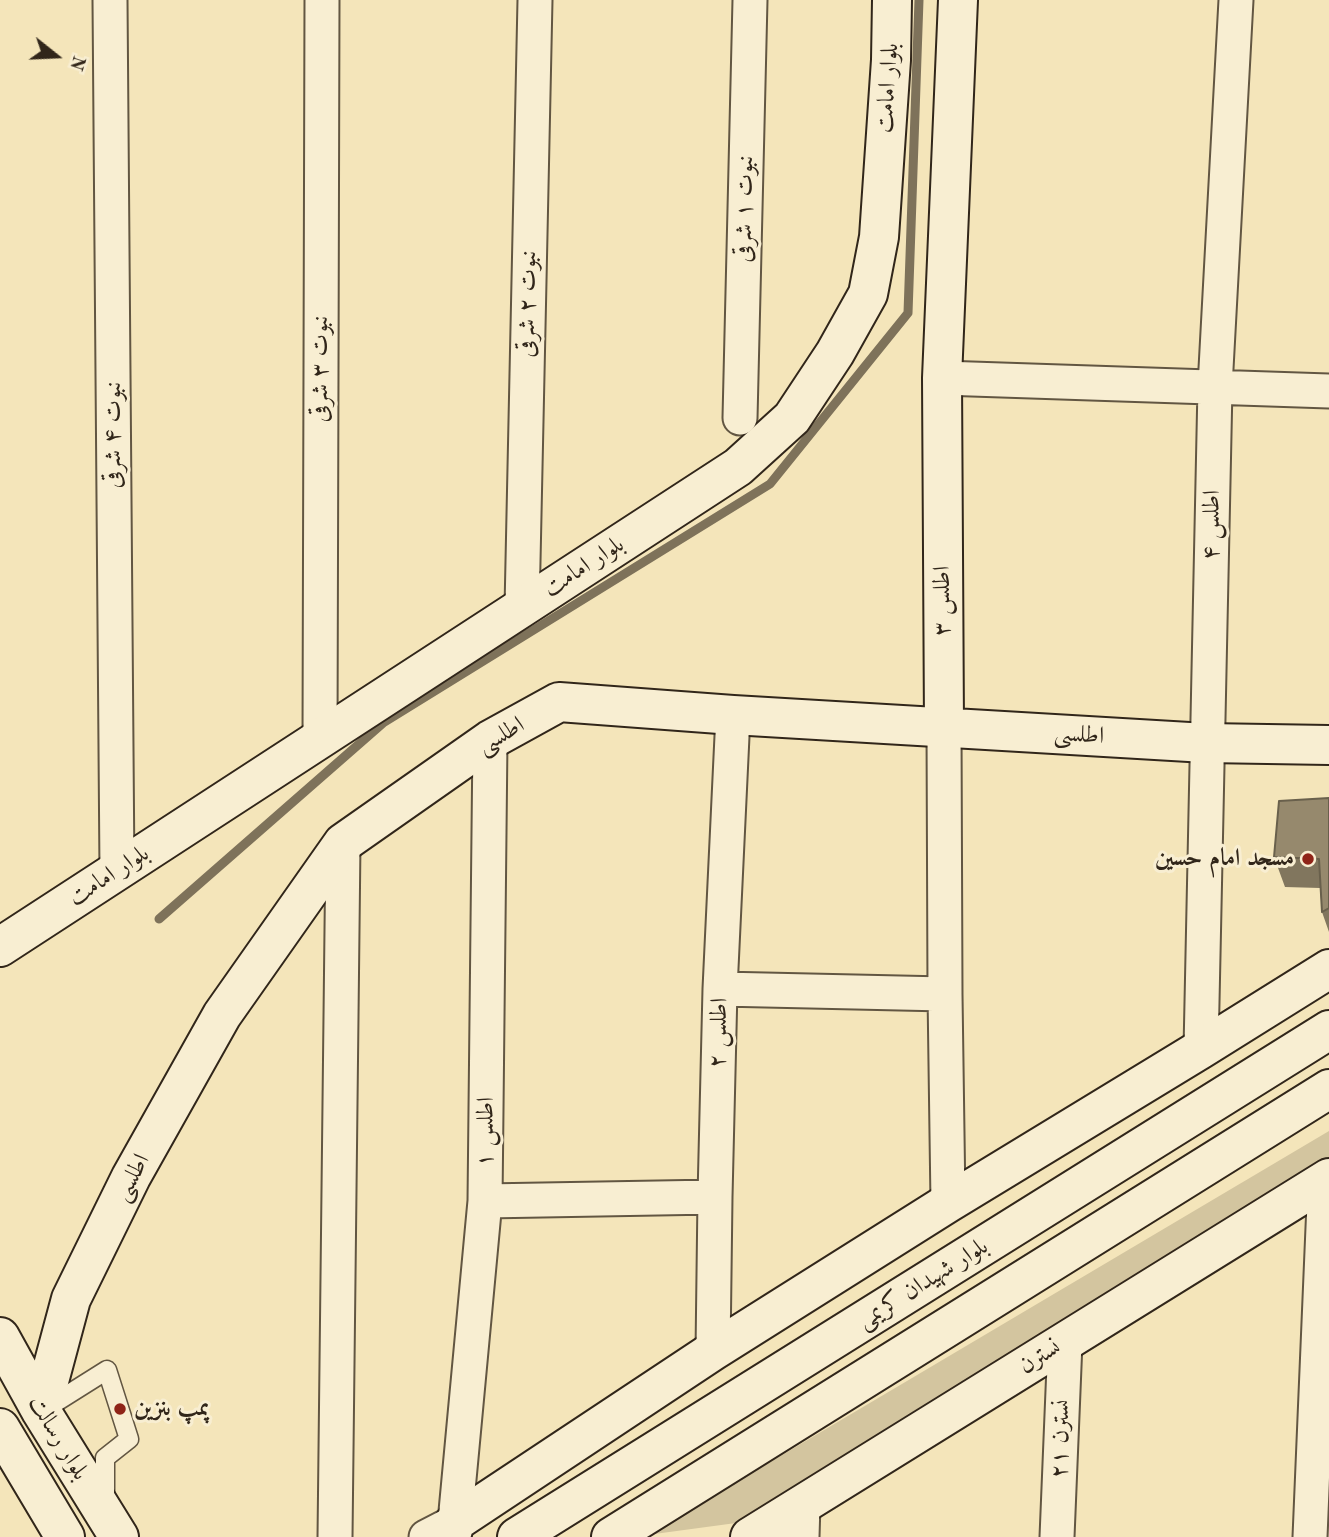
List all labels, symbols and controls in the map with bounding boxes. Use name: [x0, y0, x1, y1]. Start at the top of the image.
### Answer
north arrow: [21, 21, 91, 91]
street label: بلوار امامت: [870, 42, 906, 134]
text: N: [65, 53, 88, 72]
street label: نبوت ۱ شرقی: [730, 155, 760, 263]
street label: نبوت ۲ شرقی: [513, 250, 543, 358]
street label: نبوت ۳ شرقی: [307, 315, 335, 423]
street label: نبوت ۴ شرقی: [100, 381, 128, 489]
street label: اطلس ۴: [1197, 490, 1227, 560]
street label: بلوار امامت: [538, 530, 630, 604]
street label: اطلس ۳: [929, 566, 957, 636]
street label: اطلسی: [472, 711, 530, 761]
street label: اطلسی: [1053, 719, 1105, 751]
street label: بلوار امامت: [63, 839, 155, 913]
place label: مسجد امام حسین: [1155, 845, 1294, 873]
marker: مسجد امام حسین: [1300, 851, 1316, 867]
street label: اطلس ۲: [703, 997, 735, 1069]
street label: اطلس ۱: [471, 1097, 501, 1167]
street label: اطلسی: [108, 1149, 156, 1207]
street label: بلوار شهیدان کریمی: [852, 1232, 994, 1336]
street label: نسترن: [1014, 1333, 1066, 1381]
street label: بلوار رسالت: [21, 1390, 95, 1486]
place label: پمپ بنزین: [134, 1395, 209, 1423]
street label: نسترن ۲۱: [1045, 1399, 1077, 1479]
marker: پمپ بنزین: [112, 1401, 128, 1417]

